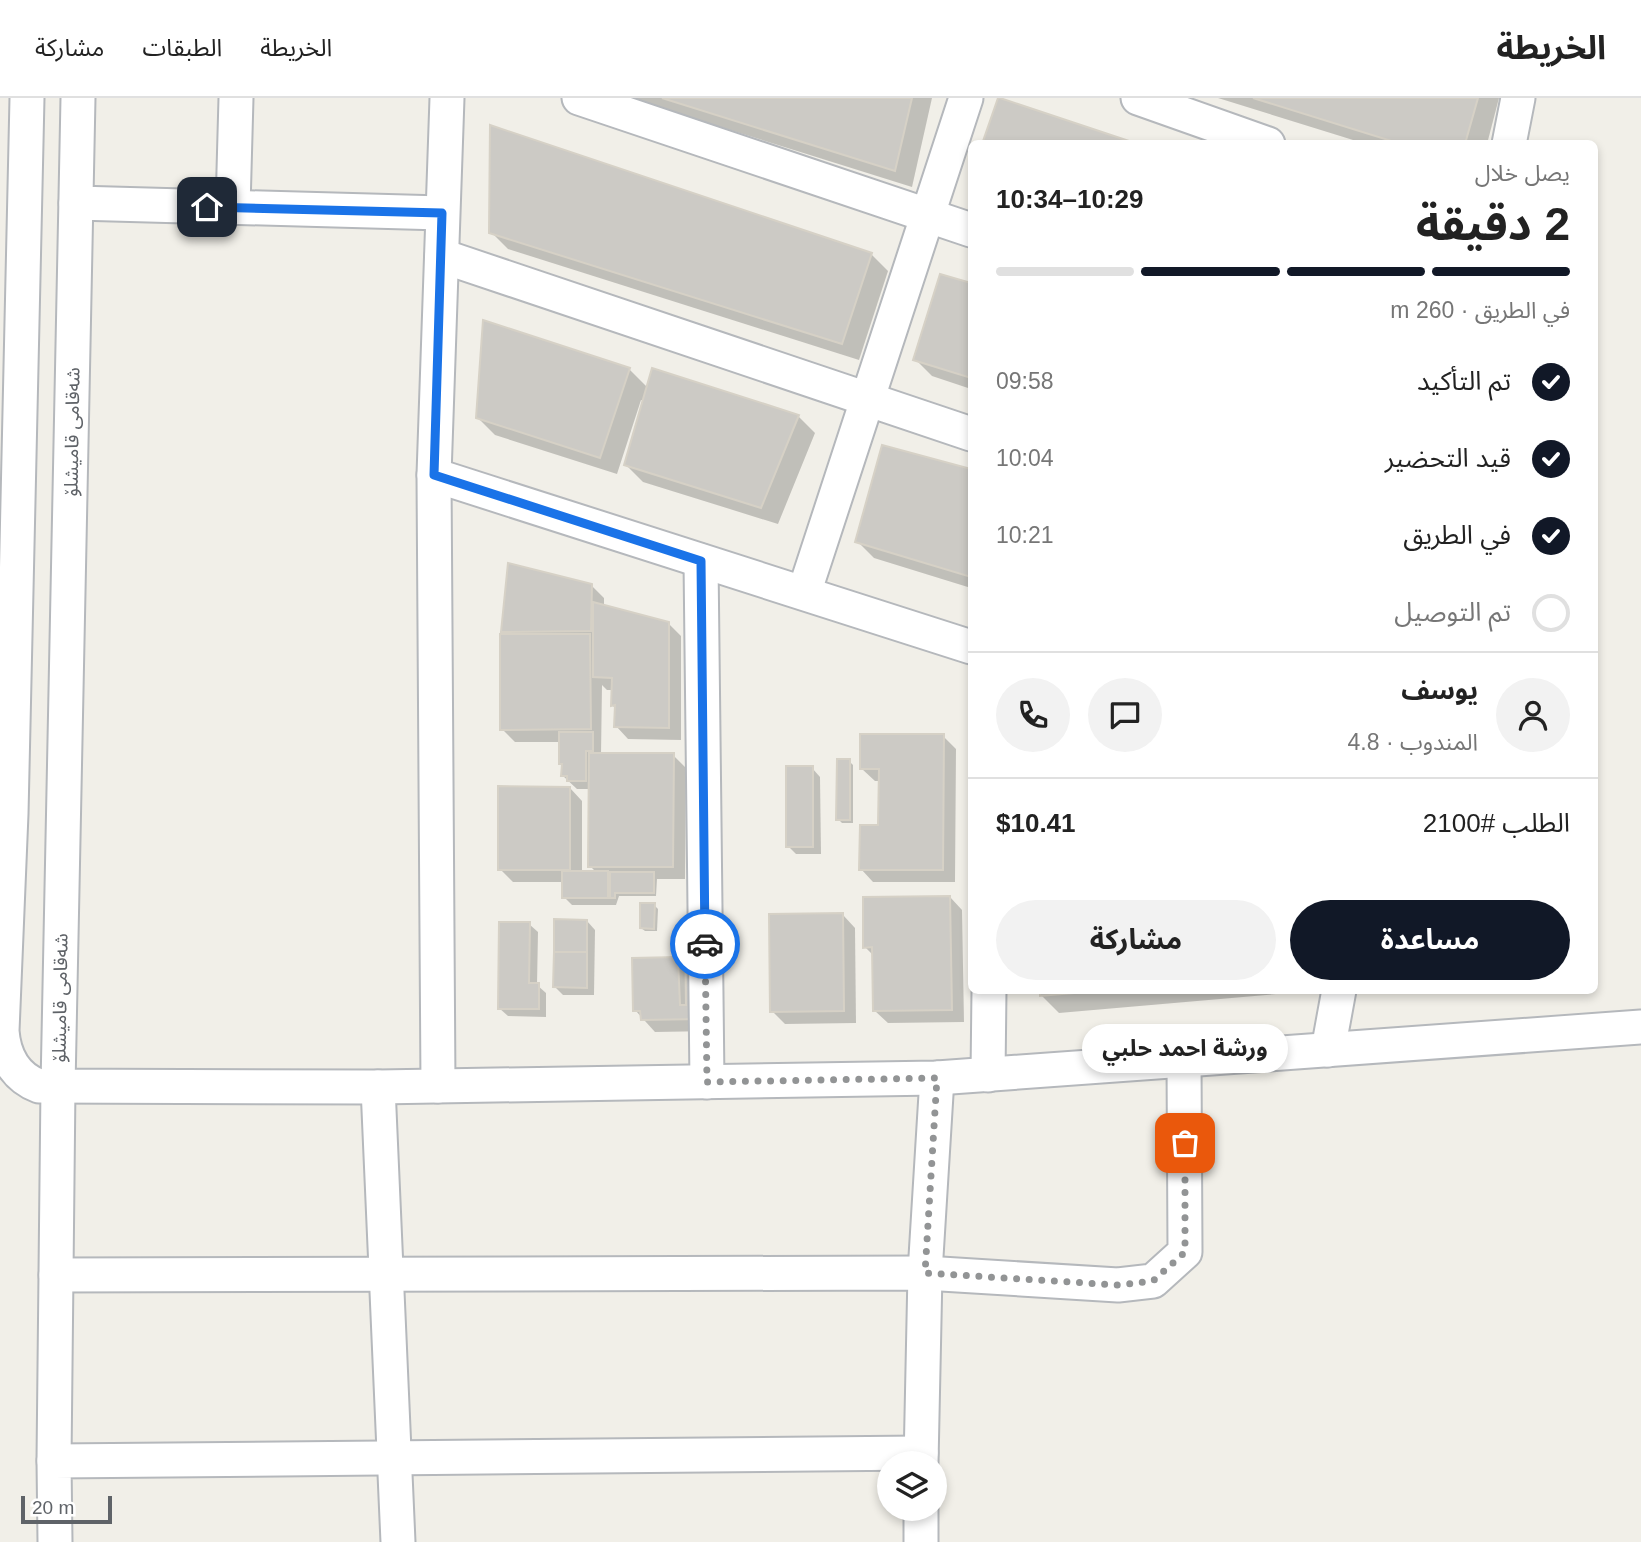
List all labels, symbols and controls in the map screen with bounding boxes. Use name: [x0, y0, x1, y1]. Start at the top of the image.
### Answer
text: الخريطة: [1496, 29, 1606, 66]
text: مشاركة: [35, 34, 104, 61]
text: الطبقات: [142, 34, 222, 61]
text: الخريطة: [260, 34, 332, 61]
text: يصل خلال: [1475, 160, 1570, 186]
pin: [177, 177, 237, 237]
text: 10:29–10:34: [996, 184, 1143, 214]
icon: home: [188, 188, 226, 226]
text: 2 دقيقة: [1416, 198, 1570, 250]
text: في الطريق · 260 m: [1390, 297, 1570, 323]
icon: check: [1532, 363, 1570, 401]
text: تم التأكيد: [1417, 366, 1511, 396]
street label: شەقامی قامیشلۆ: [60, 367, 85, 497]
text: 09:58: [996, 368, 1054, 394]
icon: check: [1532, 440, 1570, 478]
text: قيد التحضير: [1385, 443, 1511, 473]
text: 10:04: [996, 445, 1054, 471]
icon: check: [1532, 517, 1570, 555]
text: في الطريق: [1403, 520, 1511, 550]
text: 10:21: [996, 522, 1054, 548]
text: تم التوصيل: [1394, 597, 1511, 627]
text: يوسف: [1401, 675, 1478, 705]
button: phone: [996, 678, 1070, 752]
button: chat: [1088, 678, 1162, 752]
button: person: [1496, 678, 1570, 752]
text: المندوب · 4.8: [1348, 729, 1478, 755]
text: $10.41: [996, 808, 1076, 838]
text: الطلب #2100: [1423, 808, 1570, 838]
button: مشاركة: [996, 900, 1276, 980]
button: مساعدة: [1290, 900, 1570, 980]
courier: [670, 909, 740, 979]
icon: car: [686, 925, 724, 963]
street label: شەقامی قامیشلۆ: [48, 933, 73, 1063]
callout: ورشة احمد حلبي: [1082, 1024, 1288, 1073]
text: ورشة احمد حلبي: [1102, 1035, 1268, 1061]
pin: [1155, 1113, 1215, 1173]
icon: bag: [1166, 1124, 1204, 1162]
map controls: [877, 1451, 947, 1521]
button: layers: [877, 1451, 947, 1521]
scale bar: [21, 1493, 112, 1525]
text: 20 m: [32, 1497, 74, 1518]

